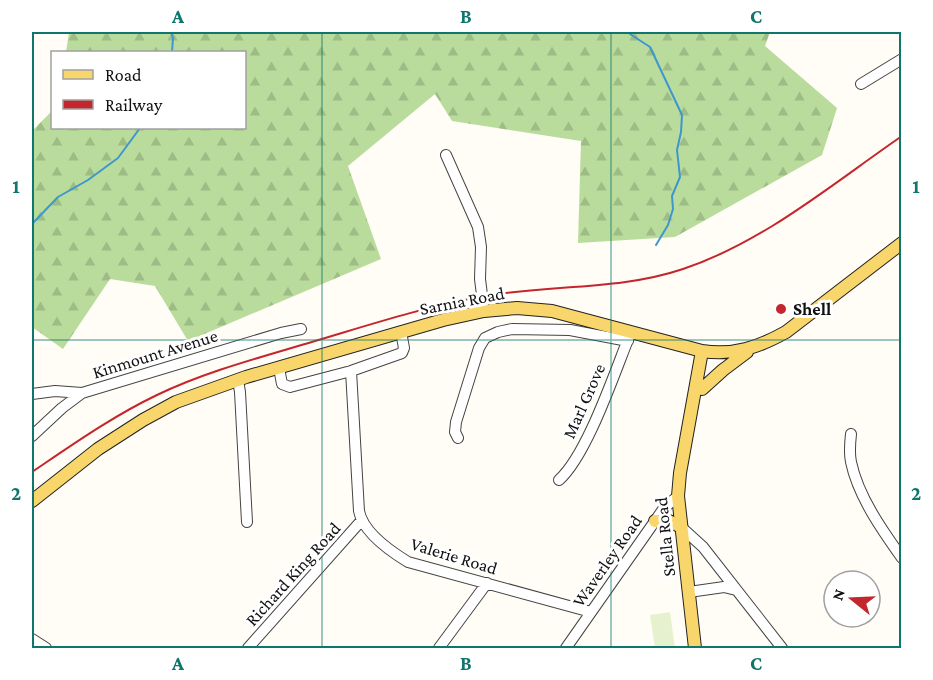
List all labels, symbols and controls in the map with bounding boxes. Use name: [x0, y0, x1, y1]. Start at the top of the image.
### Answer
text: A: [171, 5, 185, 27]
text: B: [460, 5, 472, 27]
text: C: [750, 5, 762, 27]
legend: [51, 51, 246, 129]
text: Road: [105, 65, 142, 85]
text: Railway: [105, 95, 163, 115]
text: 1: [12, 175, 20, 197]
text: 1: [912, 175, 920, 197]
street label: Sarnia Road: [418, 283, 506, 319]
place label: Shell: [793, 299, 831, 319]
marker: Shell: [774, 302, 788, 316]
street label: Kinmount Avenue: [90, 325, 220, 383]
street label: Marl Grove: [559, 360, 609, 442]
text: 2: [11, 482, 21, 504]
text: 2: [911, 482, 921, 504]
street label: Stella Road: [651, 496, 679, 578]
street label: Waverley Road: [568, 511, 646, 611]
street label: Richard King Road: [241, 518, 345, 630]
street label: Valerie Road: [408, 533, 500, 579]
north arrow: [822, 569, 882, 629]
text: N: [828, 587, 848, 602]
text: A: [171, 652, 185, 674]
text: B: [460, 652, 472, 674]
text: C: [750, 652, 762, 674]

